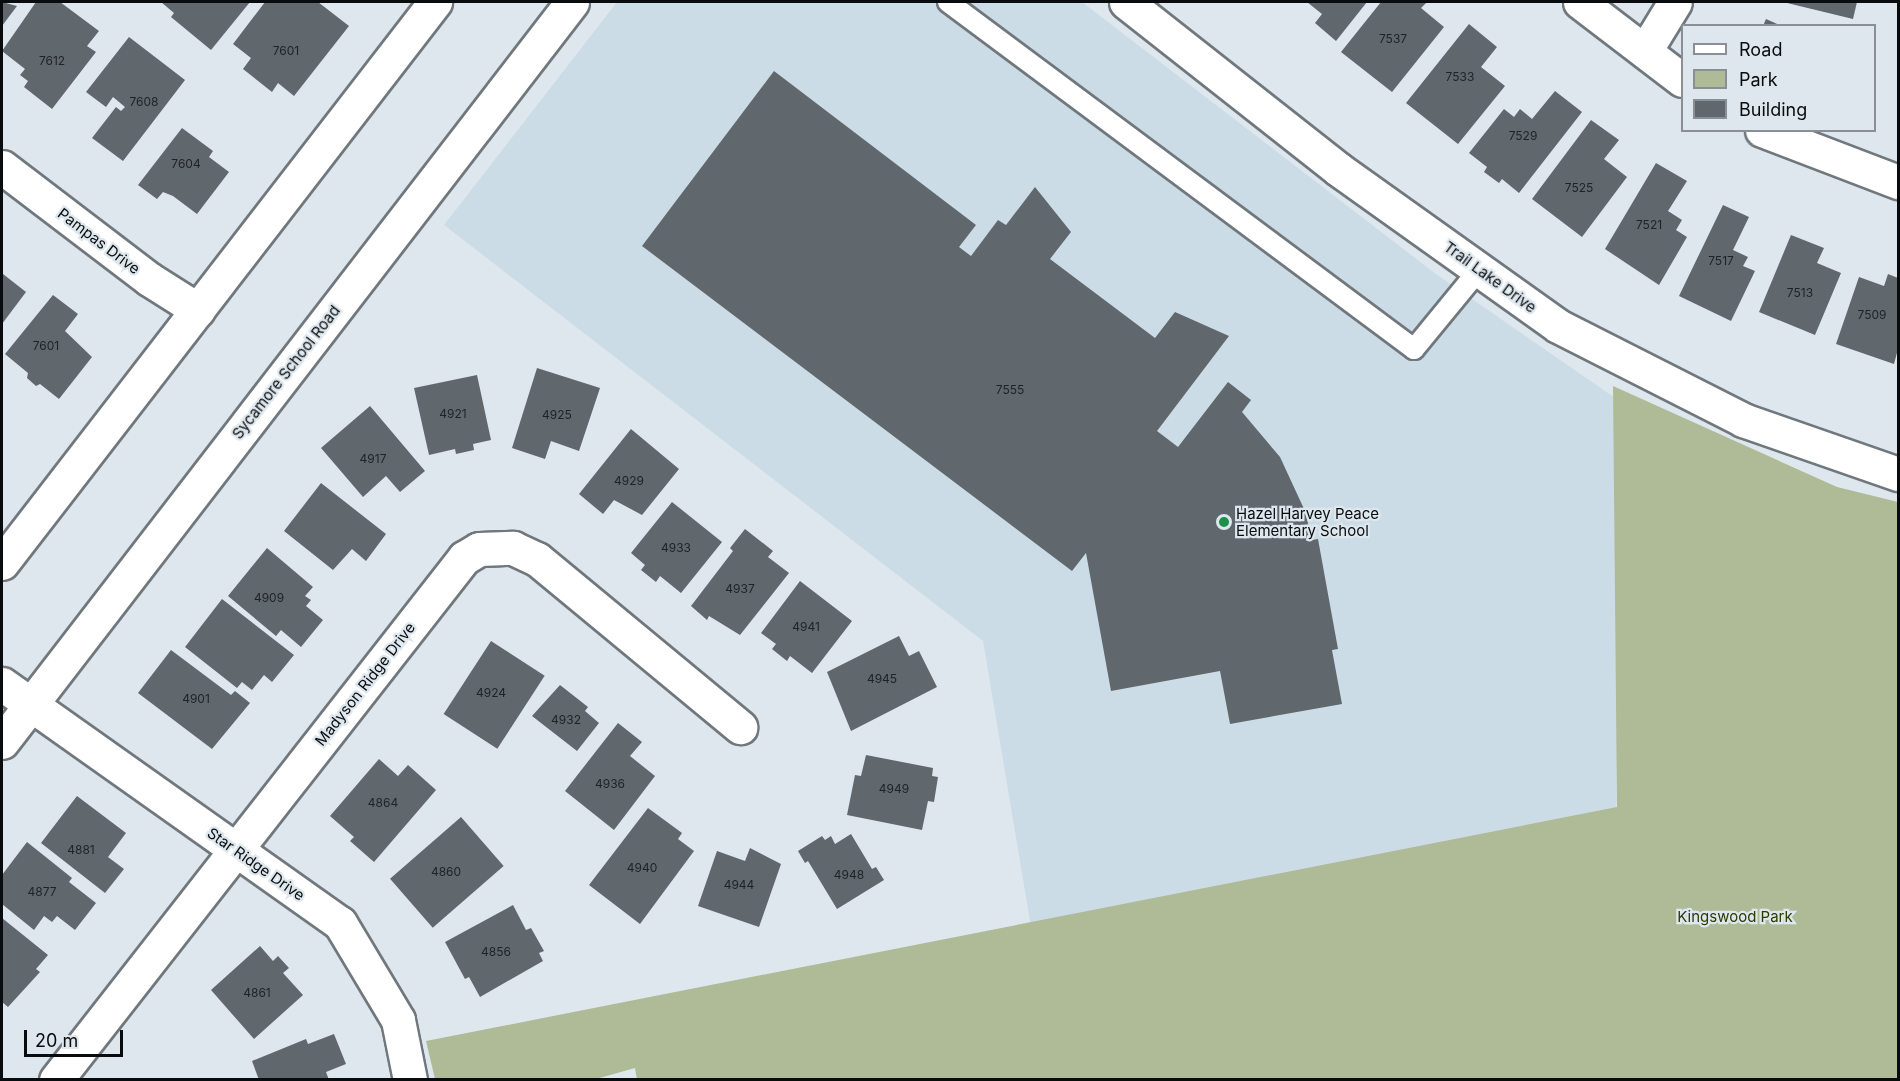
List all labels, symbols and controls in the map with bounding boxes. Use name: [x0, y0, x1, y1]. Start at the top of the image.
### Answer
legend: [1681, 24, 1876, 132]
house number: 7537: [1379, 32, 1407, 46]
text: Road: [1739, 39, 1782, 60]
house number: 7601: [273, 44, 299, 58]
house number: 7612: [39, 54, 65, 68]
text: Park: [1739, 69, 1778, 90]
house number: 7533: [1446, 70, 1474, 84]
house number: 7608: [129, 95, 159, 109]
text: Building: [1739, 99, 1807, 120]
house number: 7529: [1509, 129, 1537, 143]
house number: 7604: [171, 157, 201, 171]
house number: 7525: [1565, 181, 1593, 195]
street label: Pampas Drive: [54, 204, 144, 278]
house number: 7521: [1636, 218, 1662, 232]
street label: Trail Lake Drive: [1440, 238, 1540, 316]
house number: 7517: [1708, 254, 1734, 268]
house number: 7513: [1787, 286, 1813, 300]
street label: Sycamore School Road: [228, 302, 344, 442]
house number: 7509: [1858, 308, 1886, 322]
house number: 7601: [33, 339, 59, 353]
house number: 7555: [996, 383, 1024, 397]
house number: 4921: [439, 407, 467, 421]
house number: 4925: [542, 408, 572, 422]
house number: 4917: [360, 452, 386, 466]
house number: 4929: [614, 474, 644, 488]
place label: Hazel Harvey Peace Elementary School: [1236, 504, 1379, 539]
marker: Hazel Harvey Peace Elementary School: [1217, 515, 1231, 529]
house number: 4933: [661, 541, 691, 555]
house number: 4937: [725, 582, 755, 596]
house number: 4909: [254, 591, 284, 605]
street label: Madyson Ridge Drive: [311, 619, 419, 749]
house number: 4941: [792, 620, 820, 634]
house number: 4945: [867, 672, 897, 686]
house number: 4924: [476, 686, 506, 700]
house number: 4901: [182, 692, 210, 706]
house number: 4932: [551, 713, 581, 727]
house number: 4936: [595, 777, 625, 791]
house number: 4949: [879, 782, 909, 796]
house number: 4864: [368, 796, 398, 810]
street label: Star Ridge Drive: [204, 824, 308, 904]
house number: 4881: [67, 843, 95, 857]
house number: 4940: [627, 861, 657, 875]
house number: 4860: [431, 865, 461, 879]
house number: 4948: [834, 868, 864, 882]
house number: 4944: [724, 878, 754, 892]
house number: 4877: [28, 885, 56, 899]
park label: Kingswood Park: [1677, 908, 1793, 926]
house number: 4856: [481, 945, 511, 959]
house number: 4861: [243, 986, 271, 1000]
scale bar: [27, 1018, 126, 1056]
text: 20 m: [35, 1030, 78, 1051]

